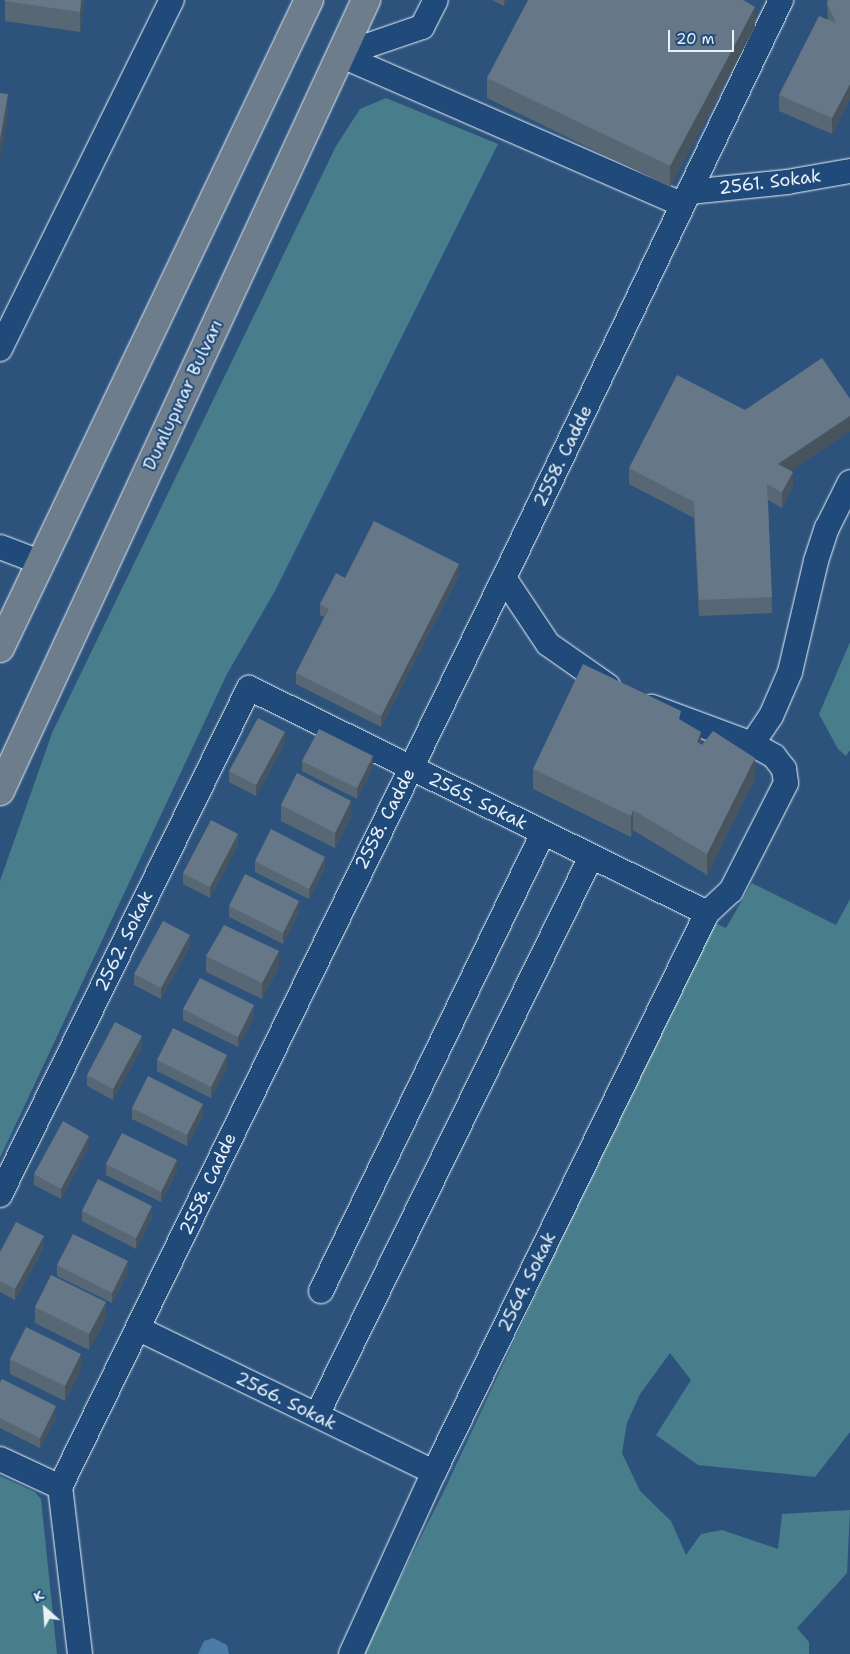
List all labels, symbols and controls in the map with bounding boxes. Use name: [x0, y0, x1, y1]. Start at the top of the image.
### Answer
scale bar: [670, 20, 736, 52]
text: 20 m: [676, 29, 715, 49]
street label: 2561. Sokak: [717, 165, 823, 199]
street label: Dumlupınar Bulvarı: [139, 316, 227, 474]
street label: 2558. Cadde: [529, 402, 597, 510]
street label: 2558. Cadde: [350, 765, 420, 873]
street label: 2565. Sokak: [425, 768, 531, 834]
street label: 2562. Sokak: [90, 887, 158, 995]
street label: 2558. Cadde: [175, 1129, 241, 1239]
street label: 2564. Sokak: [493, 1228, 561, 1336]
street label: 2566. Sokak: [232, 1367, 340, 1435]
north arrow: [20, 1584, 70, 1634]
text: K: [30, 1585, 47, 1606]

